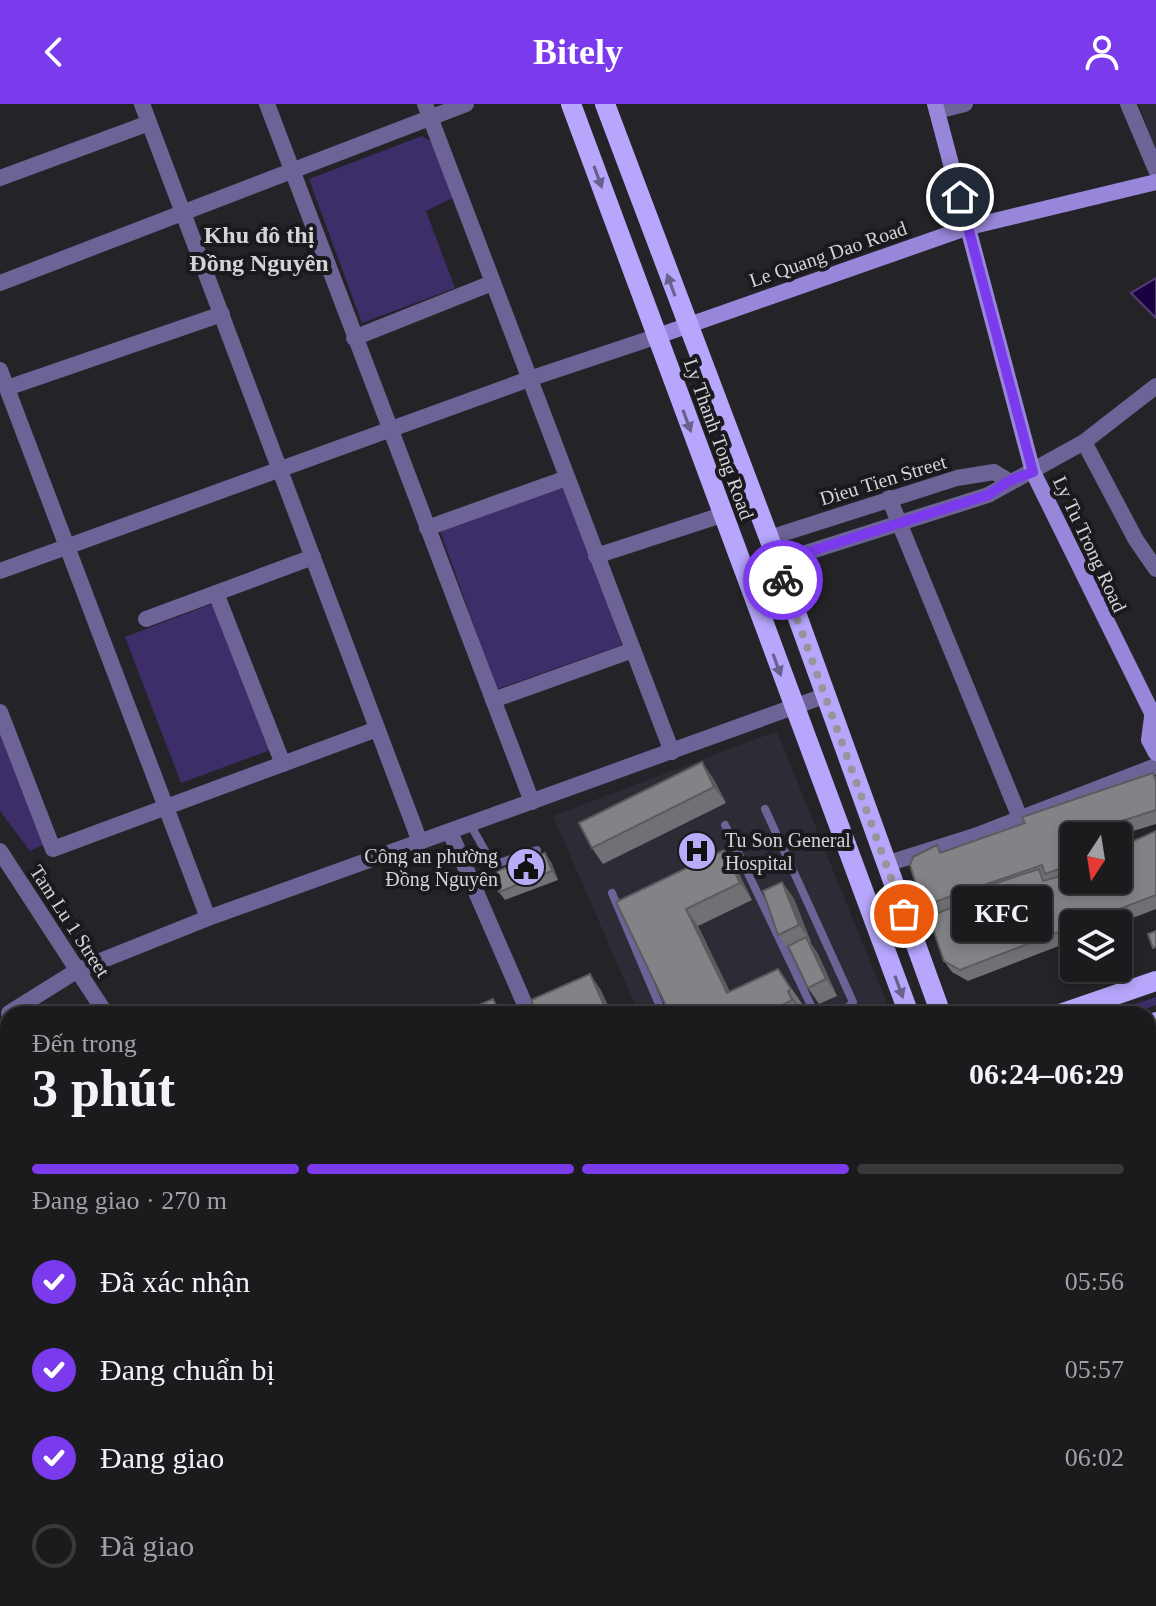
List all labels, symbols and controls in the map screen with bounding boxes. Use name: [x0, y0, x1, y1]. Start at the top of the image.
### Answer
icon: back: [32, 30, 76, 74]
icon: person: [1080, 30, 1124, 74]
text: Bitely: [533, 32, 623, 72]
pin: [926, 163, 994, 231]
one-way arrow: [592, 165, 604, 189]
icon: home: [938, 175, 982, 219]
street label: Le Quang Dao Road: [746, 217, 910, 292]
district label: Khu đô thị Đồng Nguyên: [189, 222, 329, 276]
one-way arrow: [664, 273, 677, 297]
street label: Ly Thanh Tong Road: [679, 356, 758, 523]
one-way arrow: [681, 410, 694, 434]
street label: Dieu Tien Street: [817, 450, 949, 510]
street label: Ly Tu Trong Road: [1048, 473, 1131, 616]
courier: [743, 540, 823, 620]
icon: bike: [761, 558, 805, 602]
one-way arrow: [771, 653, 784, 677]
north arrow: [1060, 822, 1132, 894]
map controls: [1060, 822, 1132, 982]
place label: Tu Son General Hospital: [725, 829, 851, 875]
hospital icon: Tu Son General Hospital: [676, 830, 718, 872]
place label: Công an phường Đồng Nguyên: [364, 845, 498, 891]
public building icon: Công an phường Đồng Nguyên: [505, 846, 547, 888]
street label: Tam Lu 1 Street: [26, 861, 115, 982]
pin: [870, 880, 938, 948]
callout: KFC: [952, 886, 1052, 942]
icon: bag: [882, 892, 926, 936]
text: KFC: [975, 899, 1029, 928]
button: layers: [1060, 910, 1132, 982]
one-way arrow: [893, 975, 906, 999]
text: Đến trong: [32, 1029, 137, 1058]
text: 06:24–06:29: [969, 1057, 1124, 1090]
text: 3 phút: [32, 1060, 175, 1117]
text: Đang giao · 270 m: [32, 1186, 227, 1215]
icon: check: [32, 1260, 76, 1304]
text: Đã xác nhận: [100, 1265, 250, 1298]
text: 05:56: [1065, 1267, 1124, 1296]
icon: check: [32, 1348, 76, 1392]
text: Đang chuẩn bị: [100, 1353, 275, 1386]
text: 05:57: [1065, 1355, 1124, 1384]
icon: check: [32, 1436, 76, 1480]
text: Đang giao: [100, 1441, 224, 1474]
text: 06:02: [1065, 1443, 1124, 1472]
text: Đã giao: [100, 1529, 194, 1562]

